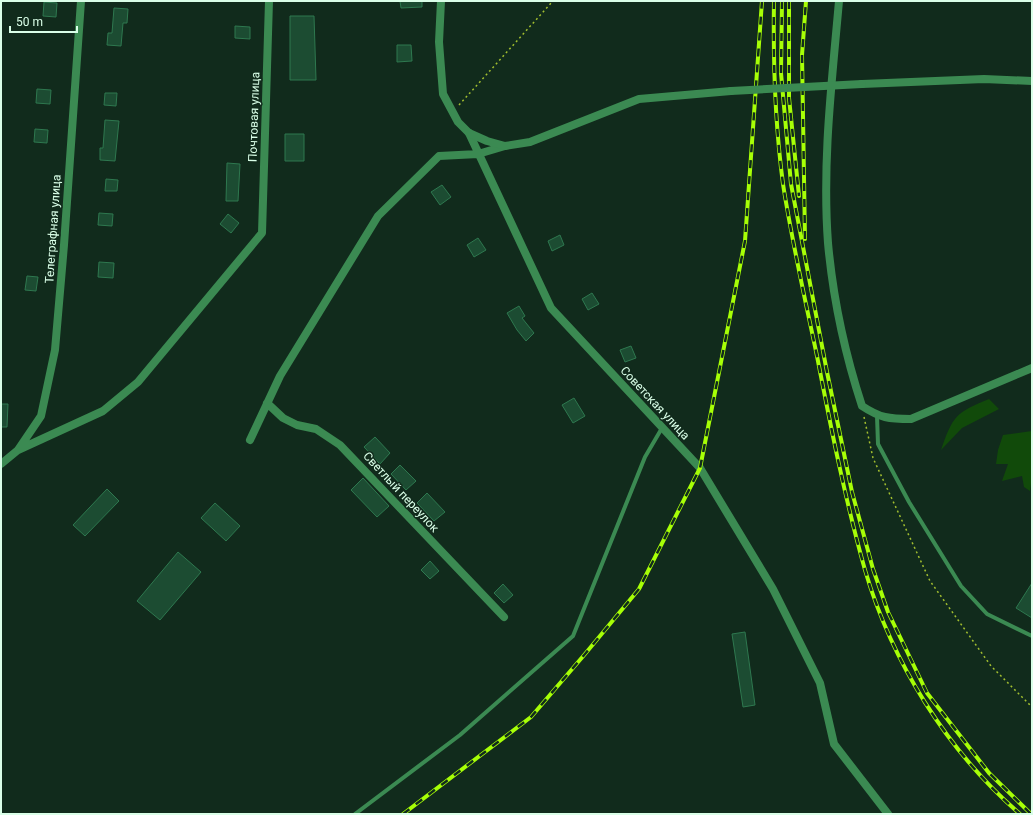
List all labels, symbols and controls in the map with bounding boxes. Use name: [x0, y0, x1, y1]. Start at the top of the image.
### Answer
scale bar: [10, 8, 77, 34]
text: 50 m: [16, 15, 43, 29]
street label: Почтовая улица: [245, 72, 263, 162]
street label: Телеграфная улица: [42, 174, 64, 284]
street label: Советская улица: [618, 364, 692, 442]
street label: Светлый переулок: [360, 449, 442, 535]

